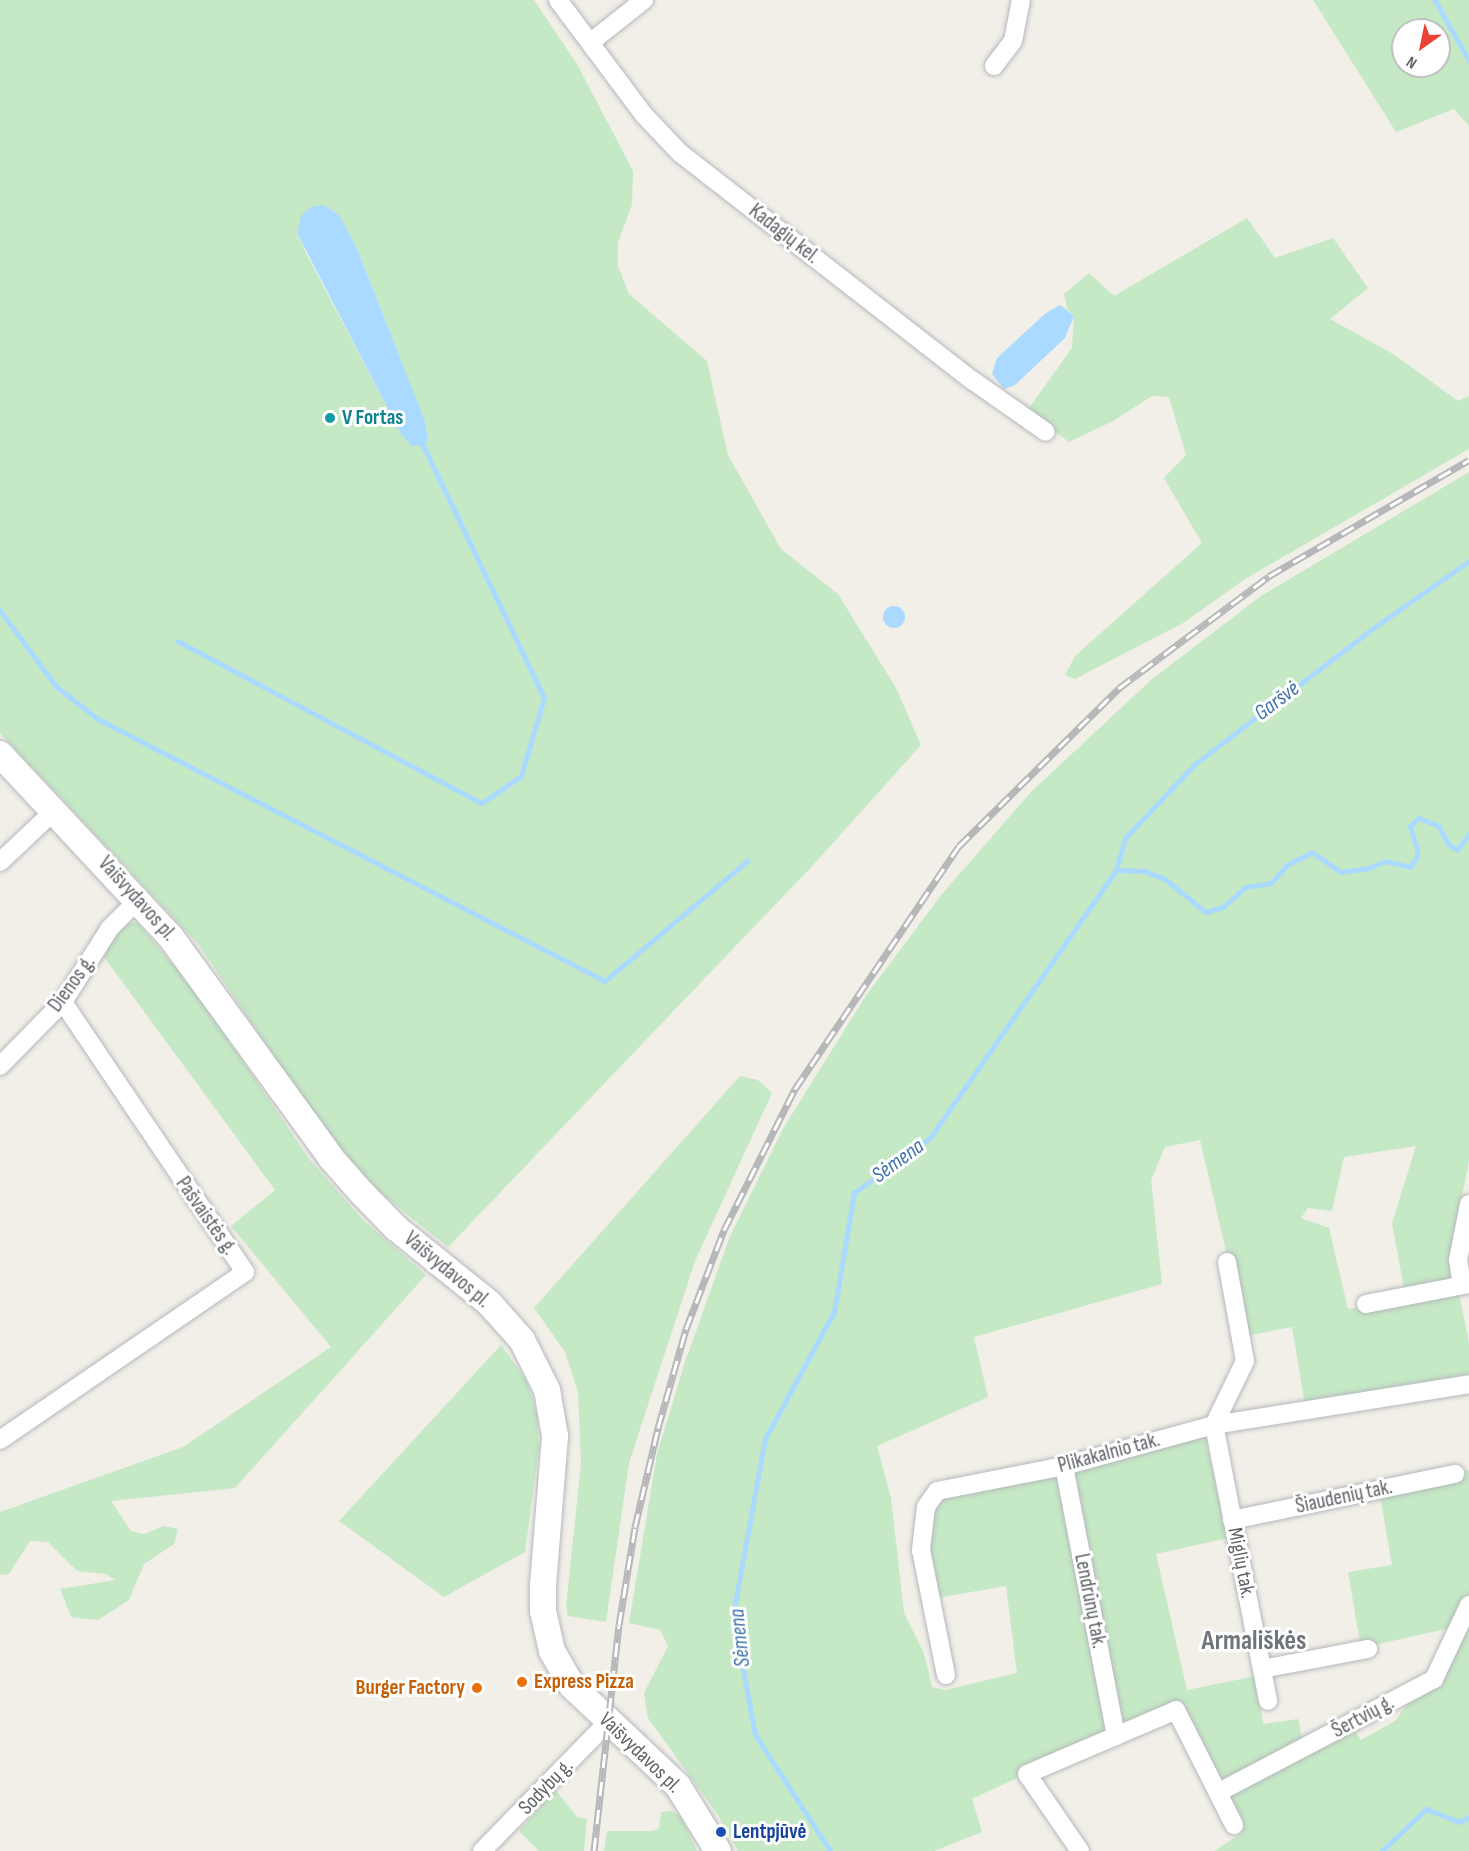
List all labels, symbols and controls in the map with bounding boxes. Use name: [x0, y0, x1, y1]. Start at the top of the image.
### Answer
north arrow: [1391, 18, 1451, 78]
text: N: [1403, 52, 1421, 72]
street label: Kadagių kel.: [744, 199, 824, 269]
place label: V Fortas: [342, 405, 403, 431]
marker: V Fortas: [323, 411, 337, 425]
water label: Garšvė: [1249, 675, 1305, 727]
street label: Vaišvydavos pl.: [92, 851, 182, 947]
street label: Dienos g.: [43, 951, 101, 1017]
water label: Sėmena: [867, 1133, 929, 1189]
street label: Pašvaistės g.: [170, 1172, 242, 1260]
street label: Vaišvydavos pl.: [399, 1227, 495, 1313]
street label: Plikakalnio tak.: [1055, 1427, 1163, 1479]
street label: Šiaudenių tak.: [1293, 1474, 1395, 1520]
street label: Miglių tak.: [1222, 1526, 1260, 1600]
street label: Lendrūnų tak.: [1068, 1551, 1112, 1651]
water label: Sėmena: [724, 1608, 756, 1668]
district label: Armališkės: [1202, 1626, 1306, 1658]
place label: Express Pizza: [534, 1669, 634, 1695]
place label: Burger Factory: [356, 1675, 465, 1701]
marker: Express Pizza: [515, 1675, 529, 1689]
marker: Burger Factory: [470, 1681, 484, 1695]
street label: Šertvių g.: [1328, 1690, 1398, 1744]
street label: Vaišvydavos pl.: [593, 1707, 687, 1799]
street label: Sodybų g.: [513, 1754, 579, 1820]
place label: Lentpjūvė: [733, 1819, 807, 1845]
marker: Lentpjūvė: [714, 1825, 728, 1839]

